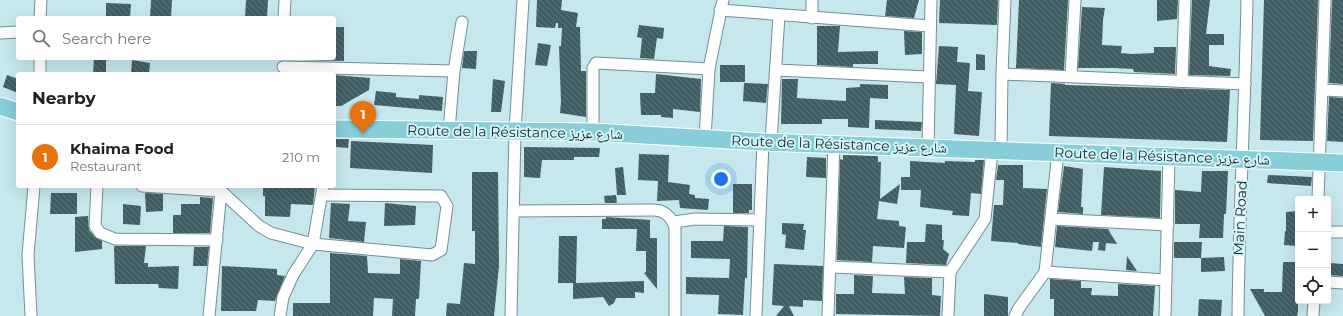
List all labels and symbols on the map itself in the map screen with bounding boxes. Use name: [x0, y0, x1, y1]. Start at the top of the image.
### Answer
pin: 1: [350, 101, 376, 134]
street label: Route de la Résistance شارع عزيز: [407, 121, 623, 144]
street label: Route de la Résistance شارع عزيز: [731, 131, 947, 158]
street label: Route de la Résistance شارع عزيز: [1054, 143, 1270, 170]
your location: [711, 169, 731, 189]
street label: Main Road: [1229, 180, 1251, 256]

